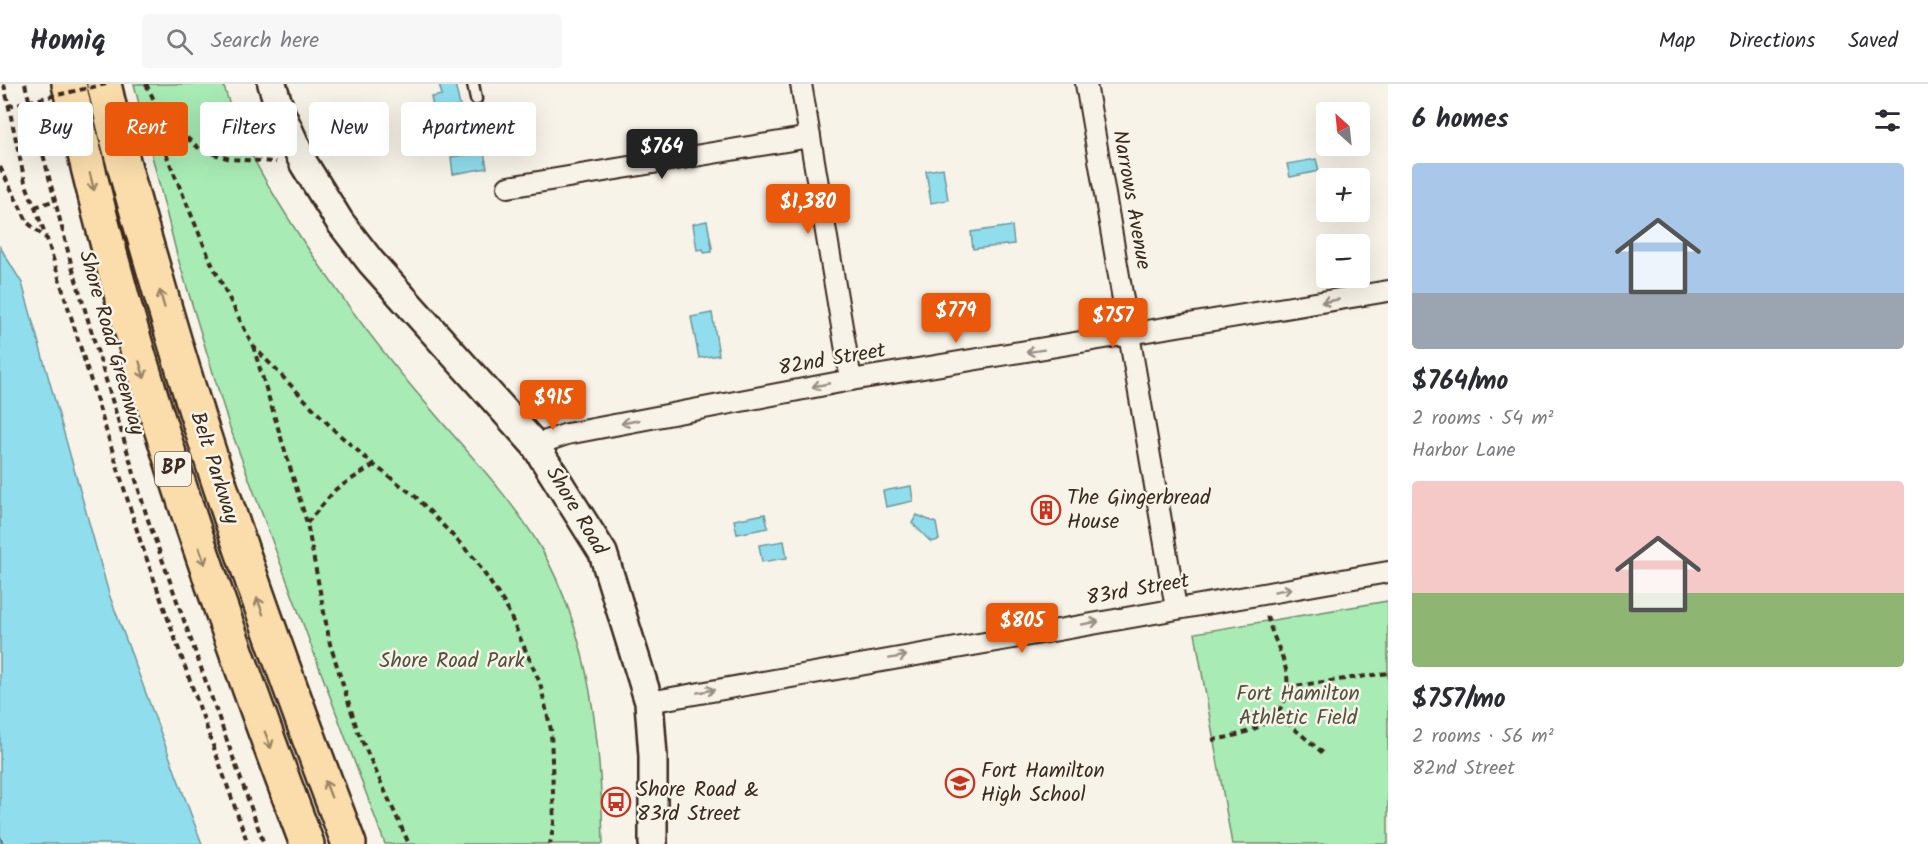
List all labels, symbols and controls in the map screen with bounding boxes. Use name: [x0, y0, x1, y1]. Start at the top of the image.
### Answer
search box: [142, 14, 562, 68]
text: Homiq: [30, 19, 106, 64]
text: Search here: [211, 24, 319, 59]
icon: search: [163, 25, 196, 58]
text: Map: [1659, 25, 1695, 58]
text: Directions: [1728, 25, 1815, 58]
text: Saved: [1848, 25, 1898, 58]
text: 6 homes: [1412, 99, 1509, 141]
chip: Buy: [18, 102, 93, 156]
chip: Rent: [105, 102, 188, 156]
chip: Filters: [200, 102, 297, 156]
chip: New: [309, 102, 389, 156]
chip: Apartment: [401, 102, 536, 156]
north arrow: [1316, 102, 1370, 156]
map controls: [1316, 102, 1370, 288]
icon: filters: [1871, 104, 1904, 137]
street label: Narrows Avenue: [1103, 128, 1160, 273]
pin: $764: [626, 129, 698, 180]
text: $764: [640, 132, 684, 164]
button: +: [1316, 168, 1370, 222]
one-way arrow: [87, 172, 99, 191]
pin: $1,380: [759, 184, 857, 235]
text: $1,380: [780, 187, 836, 219]
icon: home: [1604, 202, 1712, 310]
button: −: [1316, 234, 1370, 288]
street label: Shore Road Greenway: [69, 247, 153, 439]
one-way arrow: [156, 290, 167, 309]
pin: $779: [920, 293, 992, 344]
text: $779: [936, 296, 976, 328]
one-way arrow: [1321, 296, 1341, 307]
pin: $757: [1077, 298, 1149, 349]
text: $757: [1093, 301, 1133, 333]
street label: 82nd Street: [776, 334, 889, 386]
one-way arrow: [1025, 345, 1045, 356]
one-way arrow: [138, 360, 149, 379]
text: $764/mo: [1412, 361, 1508, 403]
pin: $915: [517, 380, 589, 431]
one-way arrow: [812, 380, 832, 391]
text: $915: [534, 383, 572, 415]
text: 2 rooms · 54 m²: [1412, 403, 1553, 435]
street label: Belt Parkway: [180, 408, 248, 529]
one-way arrow: [620, 417, 640, 428]
text: Harbor Lane: [1412, 435, 1516, 467]
road number: BP: [155, 452, 191, 486]
street label: Shore Road: [536, 460, 616, 562]
place label: The Gingerbread House: [1067, 482, 1211, 539]
building icon: The Gingerbread House: [1030, 494, 1062, 526]
icon: home: [1604, 520, 1712, 628]
one-way arrow: [197, 546, 208, 565]
street label: 83rd Street: [1084, 565, 1193, 615]
one-way arrow: [1272, 584, 1292, 595]
one-way arrow: [254, 597, 265, 616]
pin: $805: [986, 603, 1058, 654]
text: $805: [1000, 606, 1044, 638]
one-way arrow: [1080, 617, 1100, 628]
park label: Shore Road Park: [379, 645, 525, 678]
one-way arrow: [888, 651, 908, 662]
park label: Fort Hamilton Athletic Field: [1236, 678, 1360, 735]
text: $757/mo: [1412, 679, 1506, 721]
one-way arrow: [696, 685, 716, 696]
text: 2 rooms · 56 m²: [1412, 721, 1554, 753]
one-way arrow: [263, 730, 274, 748]
text: 82nd Street: [1412, 753, 1515, 785]
place label: Fort Hamilton High School: [981, 755, 1105, 812]
school or university icon: Fort Hamilton High School: [944, 767, 976, 799]
place label: Shore Road & 83rd Street: [637, 774, 759, 831]
one-way arrow: [322, 780, 333, 799]
bus stop icon: Shore Road & 83rd Street: [600, 786, 632, 818]

